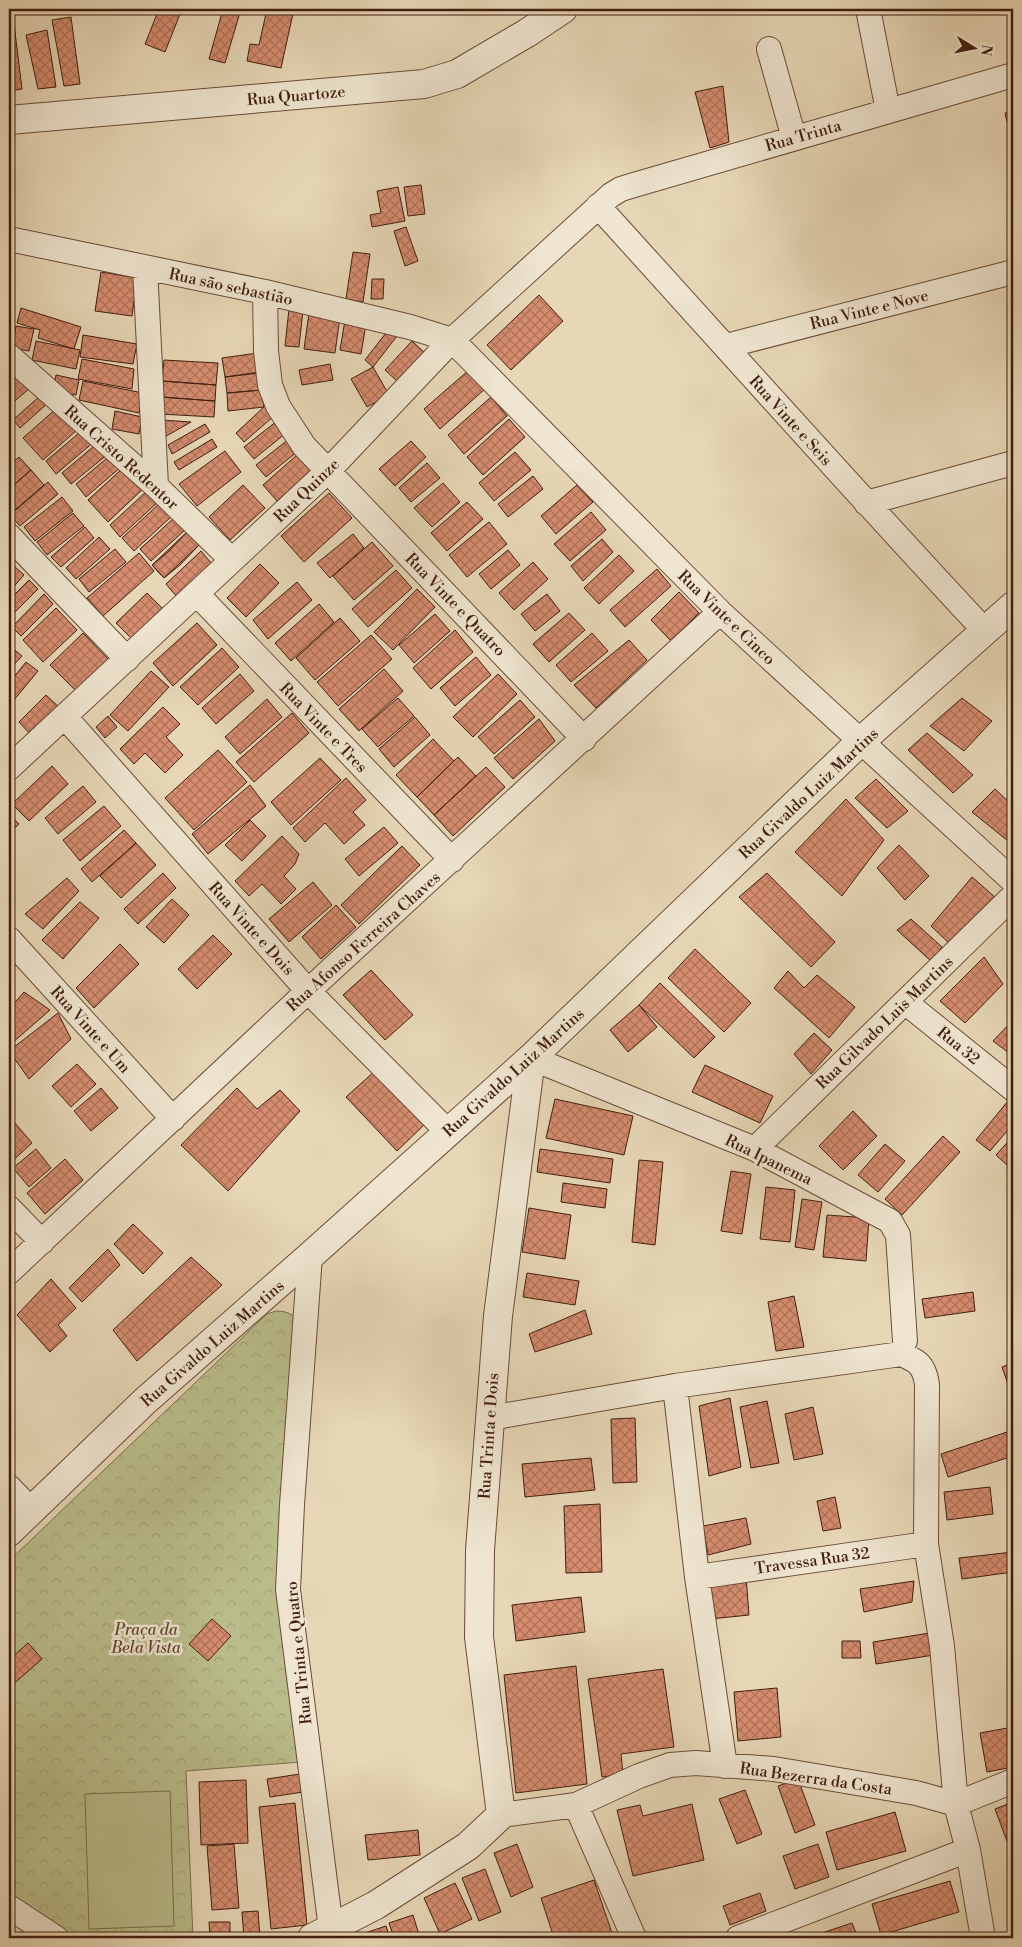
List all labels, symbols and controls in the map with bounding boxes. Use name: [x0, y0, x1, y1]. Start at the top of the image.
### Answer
north arrow: [950, 22, 1000, 72]
text: N: [976, 43, 996, 57]
street label: Rua Quartoze: [246, 82, 346, 110]
street label: Rua Trinta: [763, 115, 844, 156]
street label: Rua são sebastião: [167, 264, 295, 310]
street label: Rua Vinte e Nove: [808, 286, 931, 334]
street label: Rua Vinte e Seis: [744, 371, 836, 470]
street label: Rua Cristo Redentor: [60, 401, 183, 514]
street label: Rua Quinze: [270, 454, 344, 527]
street label: Rua Vinte e Quatro: [401, 549, 510, 661]
street label: Rua Vinte e Cinco: [673, 566, 779, 669]
street label: Rua Vinte e Tres: [275, 678, 371, 777]
street label: Rua Givaldo Luiz Martins: [735, 724, 883, 864]
street label: Rua Afonso Ferreira Chaves: [283, 867, 445, 1016]
street label: Rua Vinte e Dois: [204, 878, 298, 980]
street label: Rua Gilvado Luis Martins: [812, 952, 958, 1094]
street label: Rua Vinte e Um: [46, 982, 135, 1077]
street label: Rua Givaldo Luiz Martins: [439, 1004, 589, 1142]
street label: Rua 32: [933, 1022, 984, 1069]
street label: Rua Ipanema: [722, 1130, 816, 1190]
street label: Rua Givaldo Luiz Martins: [137, 1276, 289, 1412]
street label: Rua Trinta e Dois: [475, 1372, 503, 1500]
street label: Travessa Rua 32: [753, 1543, 871, 1579]
street label: Rua Trinta e Quatro: [282, 1580, 316, 1726]
park label: Praça da Bela Vista: [110, 1620, 181, 1658]
street label: Rua Bezerra da Costa: [738, 1758, 894, 1800]

